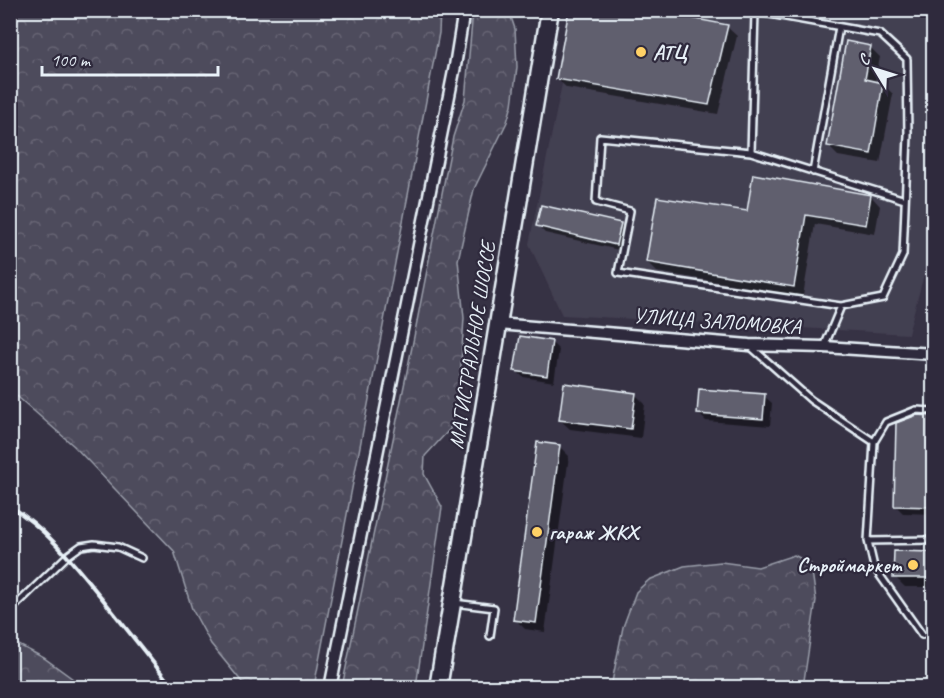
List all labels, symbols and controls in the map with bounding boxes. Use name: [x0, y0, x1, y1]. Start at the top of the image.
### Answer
scale bar: [42, 39, 218, 77]
place label: АТЦ: [653, 39, 689, 65]
north arrow: [845, 39, 905, 99]
marker: АТЦ: [634, 45, 648, 59]
text: 100 m: [51, 49, 92, 71]
text: С: [854, 49, 876, 70]
street label: МАГИСТРАЛЬНОЕ ШОССЕ: [443, 237, 502, 451]
street label: УЛИЦА ЗАЛОМОВКА: [632, 302, 803, 340]
place label: гараж ЖКХ: [549, 519, 642, 545]
marker: гараж ЖКХ: [530, 525, 544, 539]
place label: Строймаркет: [797, 552, 903, 578]
marker: Строймаркет: [906, 558, 920, 572]

